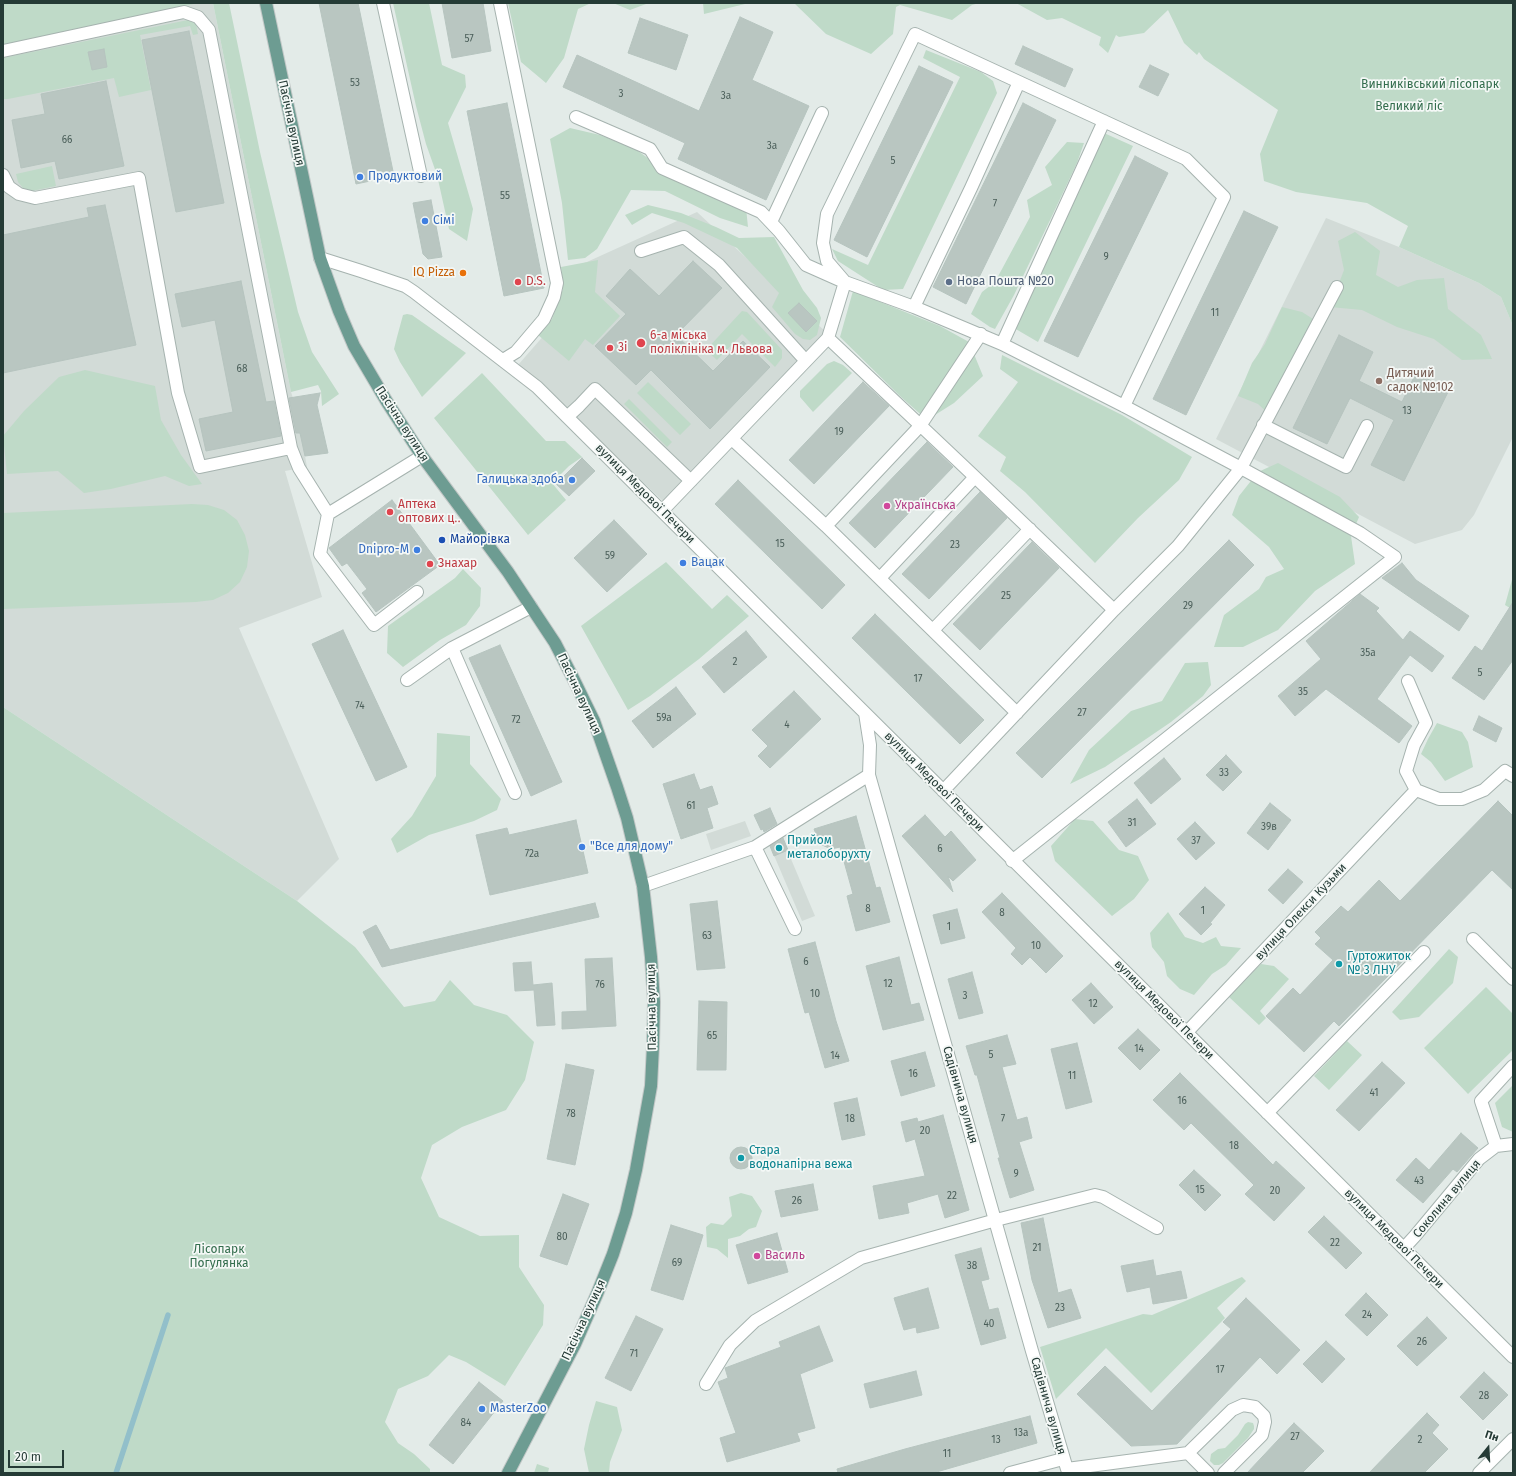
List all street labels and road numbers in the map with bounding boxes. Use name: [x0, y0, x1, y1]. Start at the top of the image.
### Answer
street label: Пасічна вулиця: [275, 79, 307, 167]
street label: Пасічна вулиця: [372, 383, 432, 465]
street label: вулиця Медової Печери: [592, 441, 698, 547]
street label: Пасічна вулиця: [554, 651, 604, 737]
street label: вулиця Медової Печери: [881, 729, 987, 835]
street label: вулиця Олекси Кузьми: [1252, 861, 1350, 963]
street label: вулиця Медової Печери: [1111, 957, 1217, 1063]
street label: Пасічна вулиця: [644, 963, 660, 1051]
street label: Садівнича вулиця: [939, 1045, 981, 1145]
street label: Соколина вулиця: [1410, 1157, 1484, 1241]
street label: вулиця Медової Печери: [1341, 1186, 1447, 1292]
street label: Пасічна вулиця: [559, 1277, 609, 1363]
street label: Садівнича вулиця: [1027, 1356, 1069, 1456]

